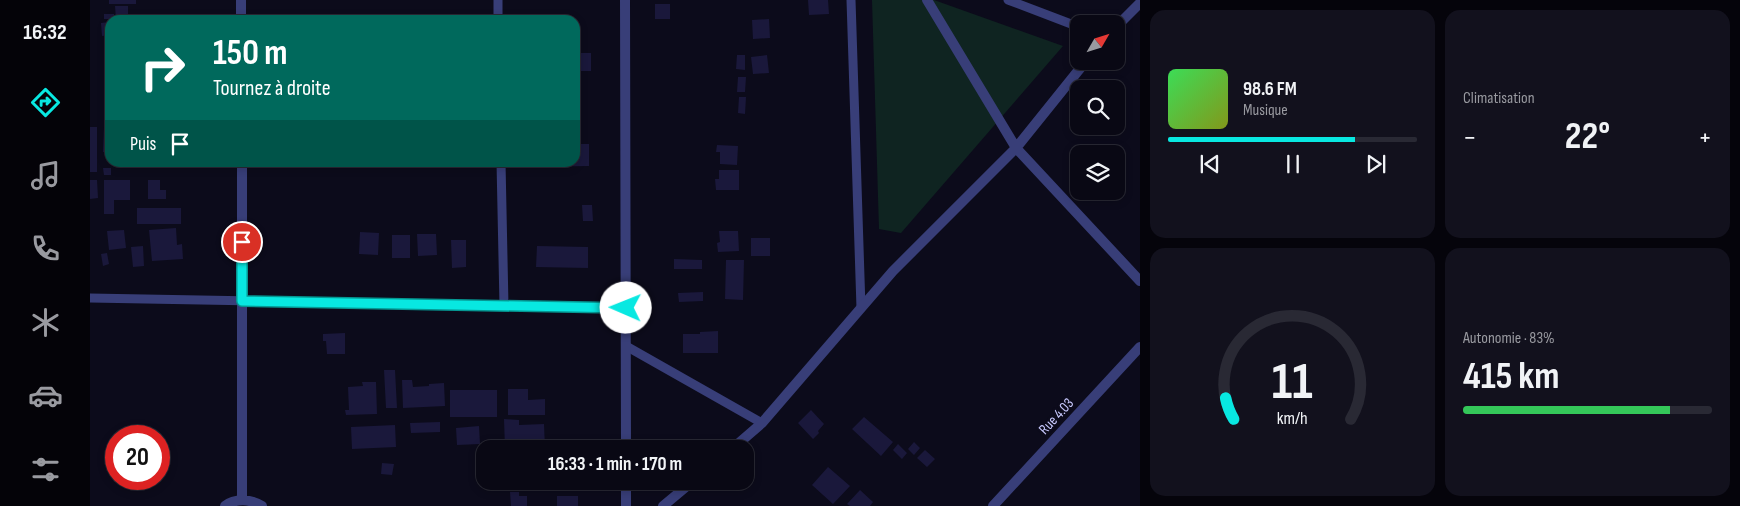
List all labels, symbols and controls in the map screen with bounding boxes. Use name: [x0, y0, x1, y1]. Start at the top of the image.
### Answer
north arrow: [1070, 15, 1125, 70]
map controls: [1070, 15, 1125, 200]
text: 16:32: [23, 19, 67, 46]
text: 150 m: [213, 32, 287, 75]
icon: right: [130, 35, 195, 100]
text: Tournez à droite: [213, 75, 330, 102]
text: 98.6 FM: [1243, 78, 1297, 101]
button: search: [1070, 80, 1125, 135]
icon: directions: [28, 85, 63, 120]
text: Climatisation: [1463, 89, 1535, 108]
text: Musique: [1243, 101, 1288, 120]
text: 22°: [1565, 114, 1610, 159]
text: −: [1463, 121, 1477, 154]
text: +: [1698, 121, 1712, 154]
icon: arrive: [166, 130, 194, 158]
text: Puis: [130, 133, 156, 156]
button: layers: [1070, 145, 1125, 200]
icon: previous: [1196, 150, 1224, 178]
icon: pause: [1279, 150, 1307, 178]
icon: next: [1362, 150, 1390, 178]
icon: music: [28, 158, 63, 193]
pin: [221, 221, 263, 263]
icon: arrive: [228, 228, 256, 256]
icon: phone: [28, 231, 63, 266]
position arrow: [599, 281, 651, 333]
icon: climate: [28, 305, 63, 340]
text: Autonomie · 83%: [1463, 329, 1555, 348]
text: 11: [1272, 351, 1313, 414]
text: 415 km: [1463, 354, 1560, 399]
icon: car: [28, 378, 63, 413]
street label: Rue 4.03: [1035, 394, 1078, 439]
text: km/h: [1277, 408, 1308, 429]
speed limit sign: 20: [105, 425, 170, 490]
icon: filters: [28, 452, 63, 487]
text: 16:33 · 1 min · 170 m: [548, 453, 682, 476]

